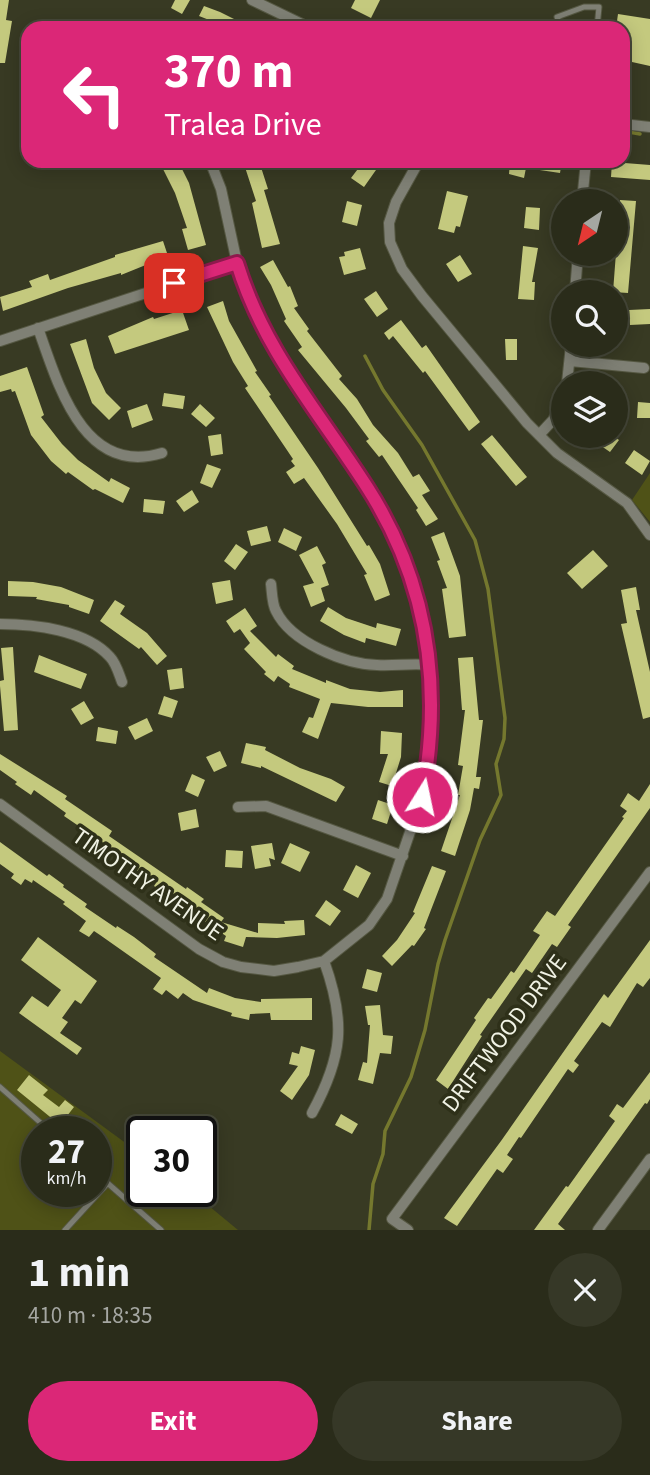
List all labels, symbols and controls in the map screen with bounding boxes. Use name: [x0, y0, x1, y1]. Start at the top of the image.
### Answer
text: 370 m: [164, 37, 293, 107]
icon: left: [49, 49, 140, 140]
text: Tralea Drive: [164, 102, 322, 148]
north arrow: [551, 189, 628, 266]
map controls: [551, 189, 628, 448]
pin: [144, 253, 204, 313]
icon: arrive: [155, 264, 193, 302]
button: search: [551, 280, 628, 357]
button: layers: [551, 371, 628, 448]
position arrow: [385, 760, 459, 834]
street label: TIMOTHY AVENUE: [65, 819, 231, 950]
street label: DRIFTWOOD DRIVE: [433, 947, 575, 1119]
speed limit sign: 30: [126, 1116, 217, 1207]
text: 27: [48, 1127, 85, 1177]
text: km/h: [47, 1166, 86, 1191]
text: 1 min: [28, 1243, 130, 1303]
button: close: [548, 1253, 622, 1327]
text: 410 m · 18:35: [28, 1299, 152, 1332]
button: Exit: [28, 1381, 318, 1461]
button: Share: [332, 1381, 622, 1461]

